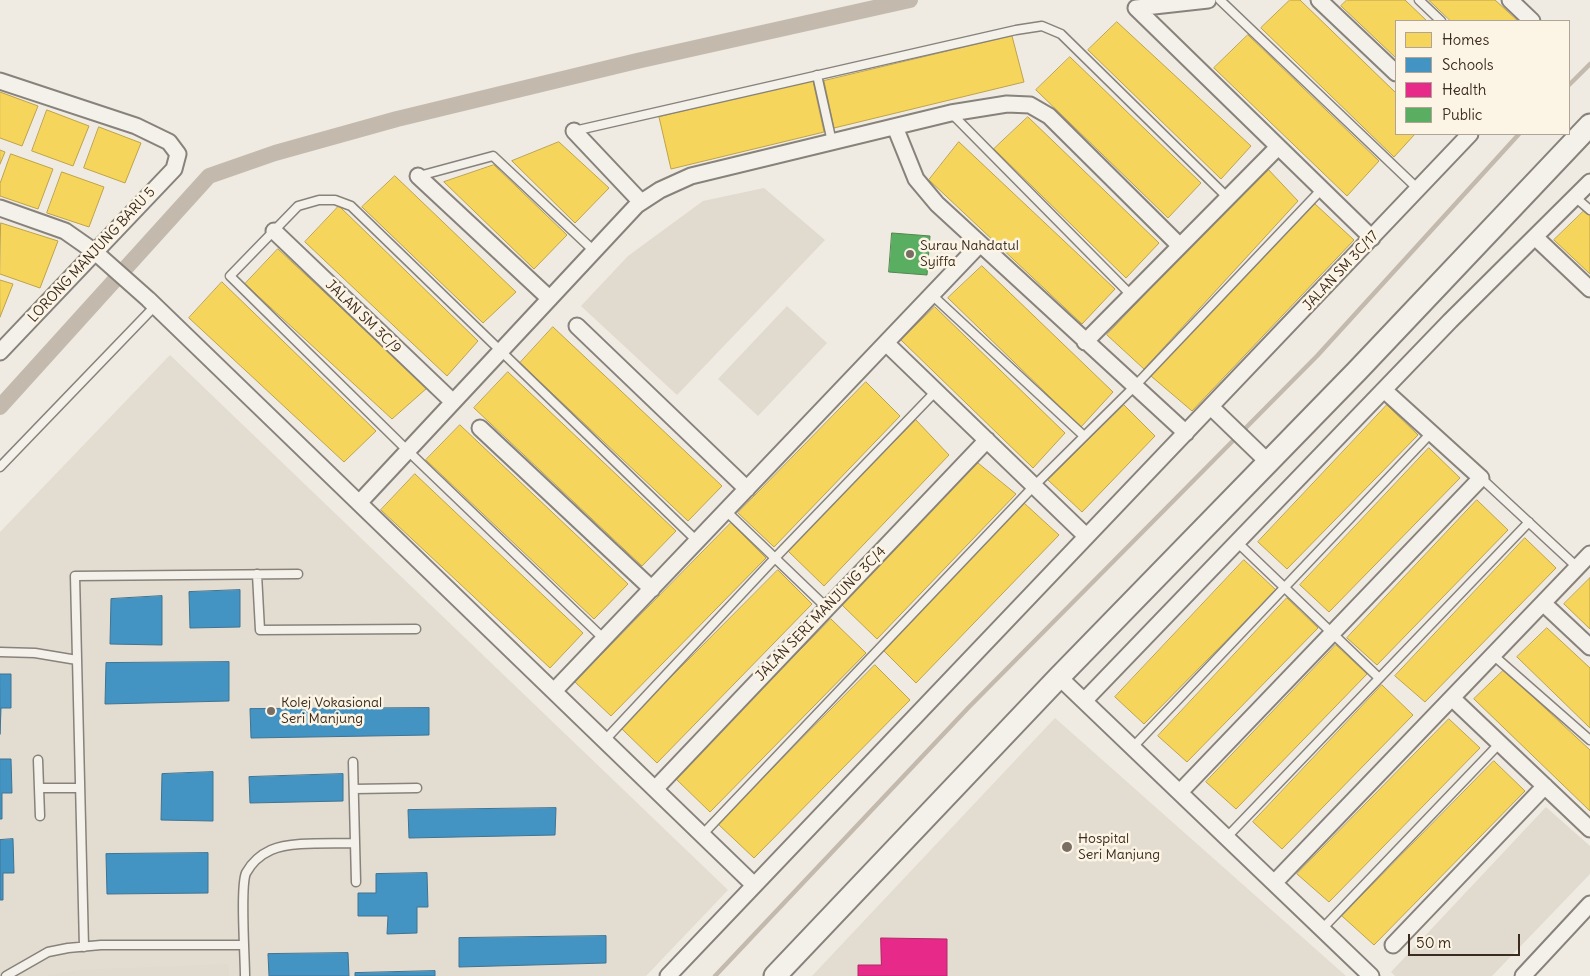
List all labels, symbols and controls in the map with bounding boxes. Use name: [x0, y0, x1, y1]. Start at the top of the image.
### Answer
legend: [1395, 20, 1570, 135]
text: Homes: [1442, 30, 1489, 49]
text: Schools: [1442, 55, 1494, 74]
text: Health: [1442, 80, 1486, 99]
text: Public: [1442, 105, 1482, 124]
street label: LORONG MANJUNG BARU 5: [25, 184, 159, 326]
street label: JALAN SM 3C/17: [1300, 228, 1382, 314]
place label: Surau Nahdatul Syiffa: [920, 238, 1019, 270]
marker: Surau Nahdatul Syiffa: [904, 248, 916, 260]
street label: JALAN SM 3C/9: [322, 277, 404, 357]
street label: JALAN SERI MANJUNG 3C/4: [752, 543, 890, 685]
place label: Kolej Vokasional Seri Manjung: [281, 695, 382, 728]
marker: Kolej Vokasional Seri Manjung: [265, 705, 277, 717]
place label: Hospital Seri Manjung: [1078, 831, 1160, 864]
marker: Hospital Seri Manjung: [1060, 840, 1074, 854]
scale bar: [1410, 924, 1522, 956]
text: 50 m: [1416, 933, 1451, 952]

